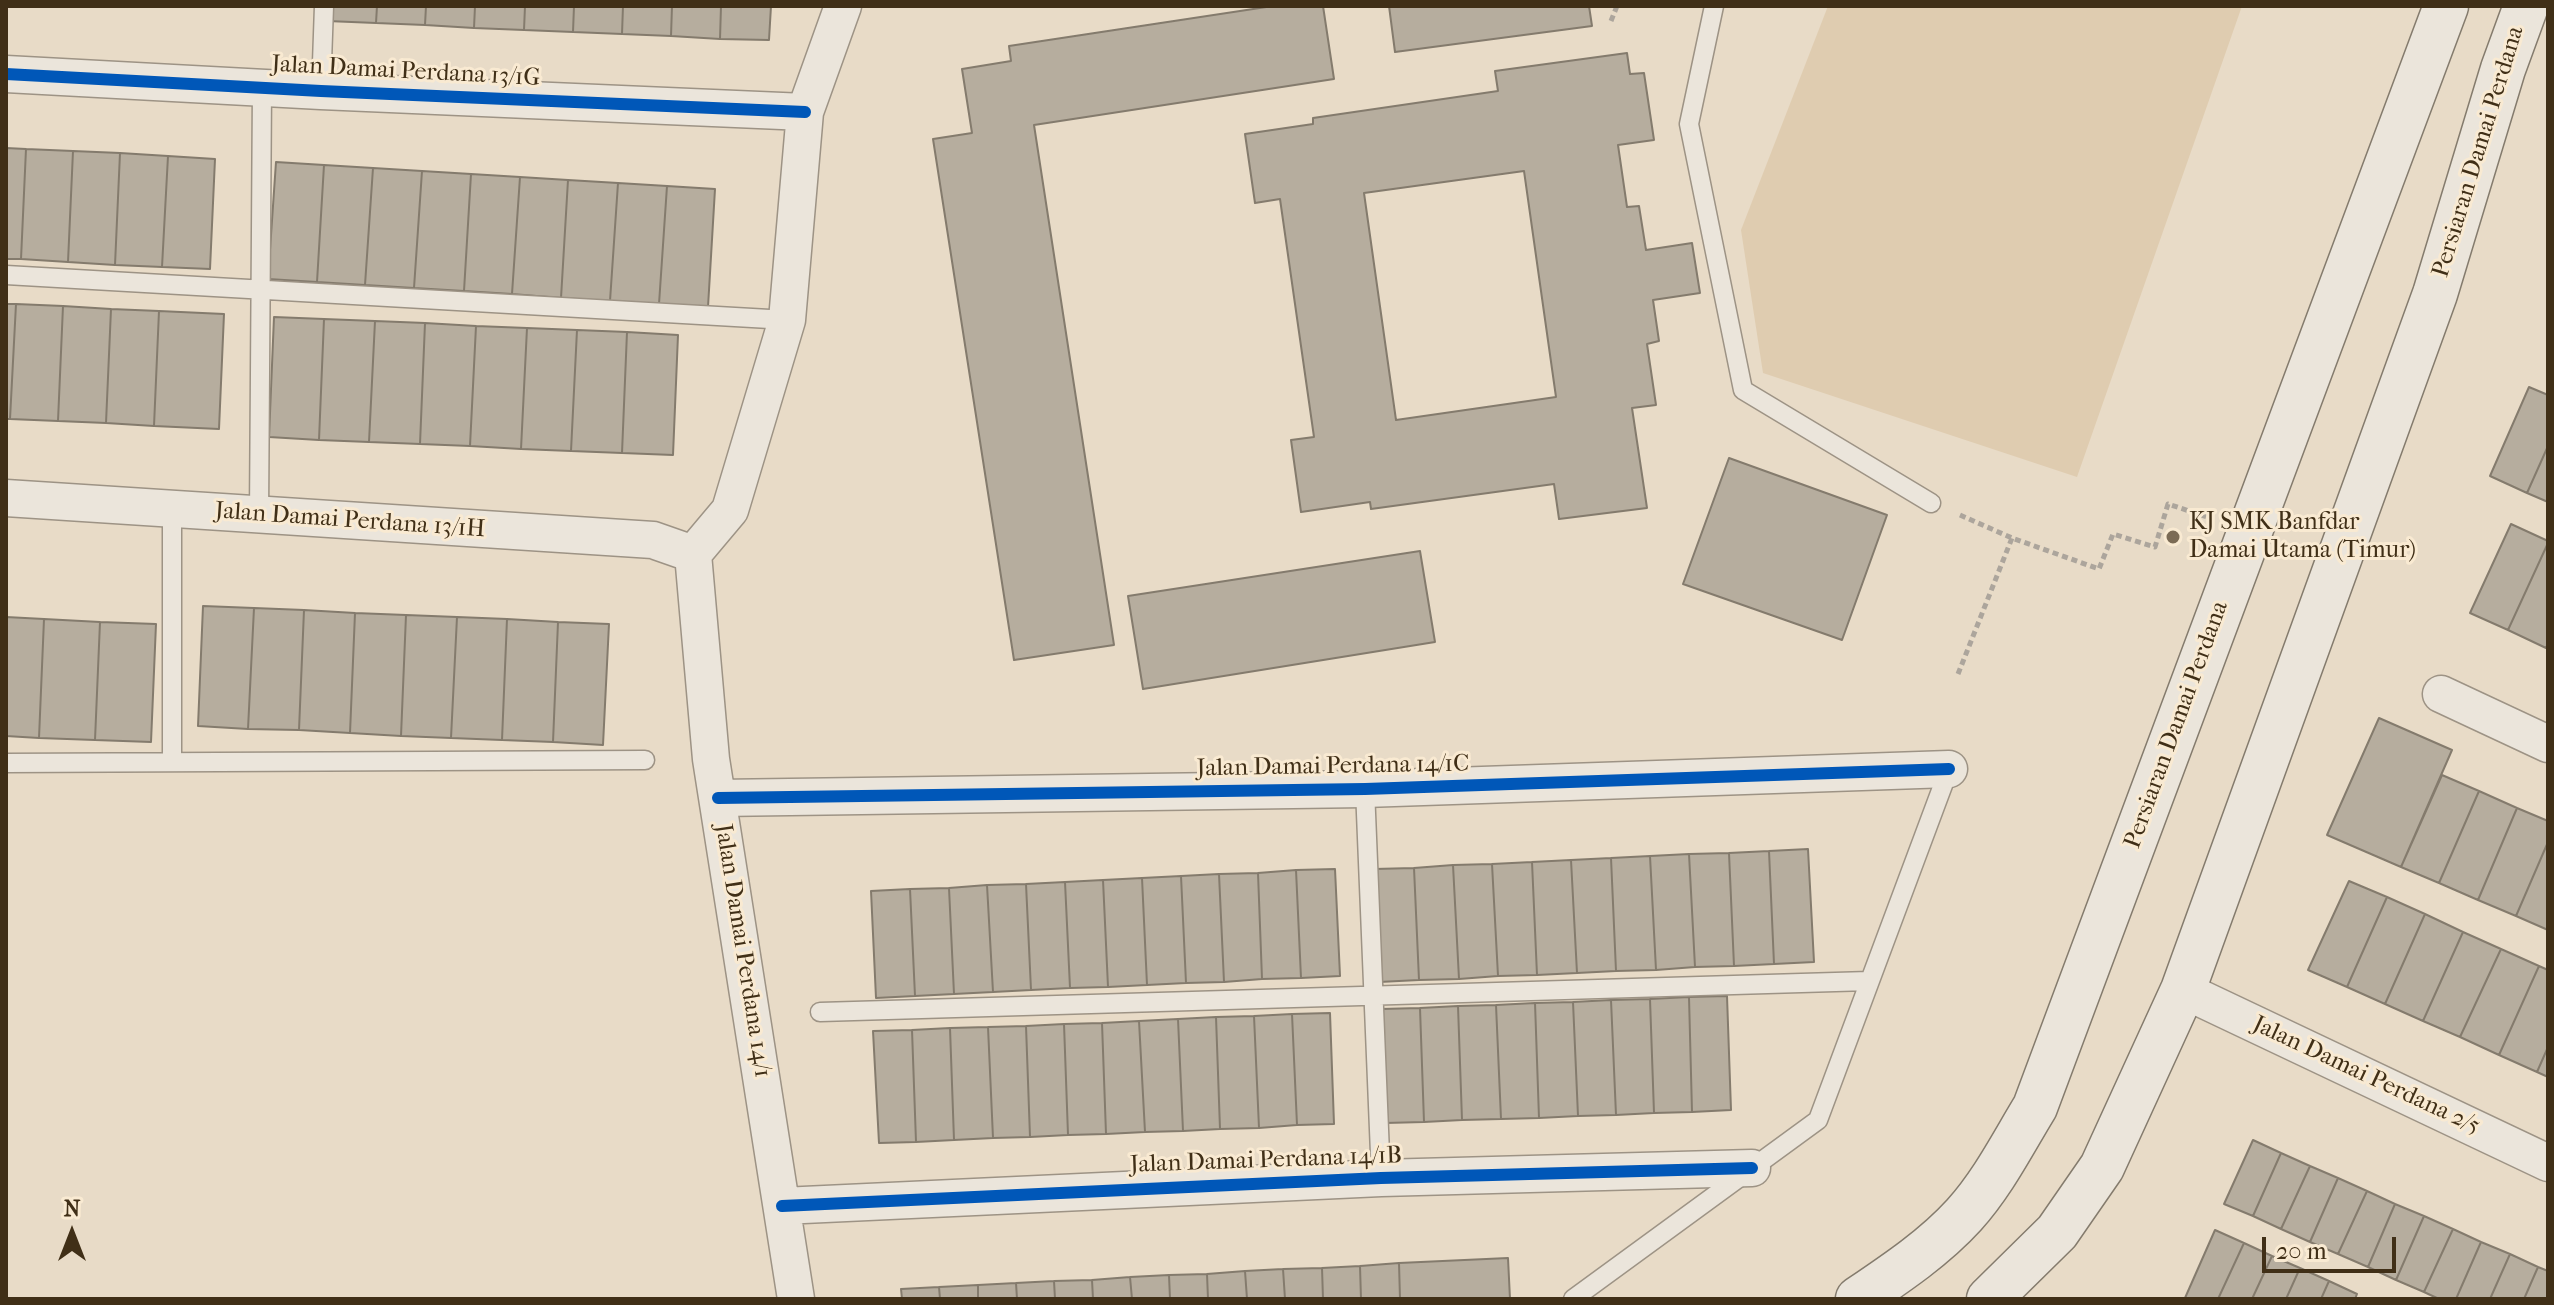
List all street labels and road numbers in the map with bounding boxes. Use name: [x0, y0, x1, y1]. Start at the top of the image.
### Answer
street label: Persiaran Damai Perdana: [2427, 23, 2531, 281]
street label: Jalan Damai Perdana 13/1G: [271, 51, 541, 93]
street label: Jalan Damai Perdana 13/1H: [214, 497, 486, 545]
street label: Persiaran Damai Perdana: [2119, 597, 2235, 853]
street label: Jalan Damai Perdana 14/1C: [1197, 750, 1469, 784]
street label: Jalan Damai Perdana 14/1: [708, 822, 776, 1080]
street label: Jalan Damai Perdana 2/5: [2248, 1011, 2484, 1141]
street label: Jalan Damai Perdana 14/1B: [1130, 1142, 1402, 1180]

